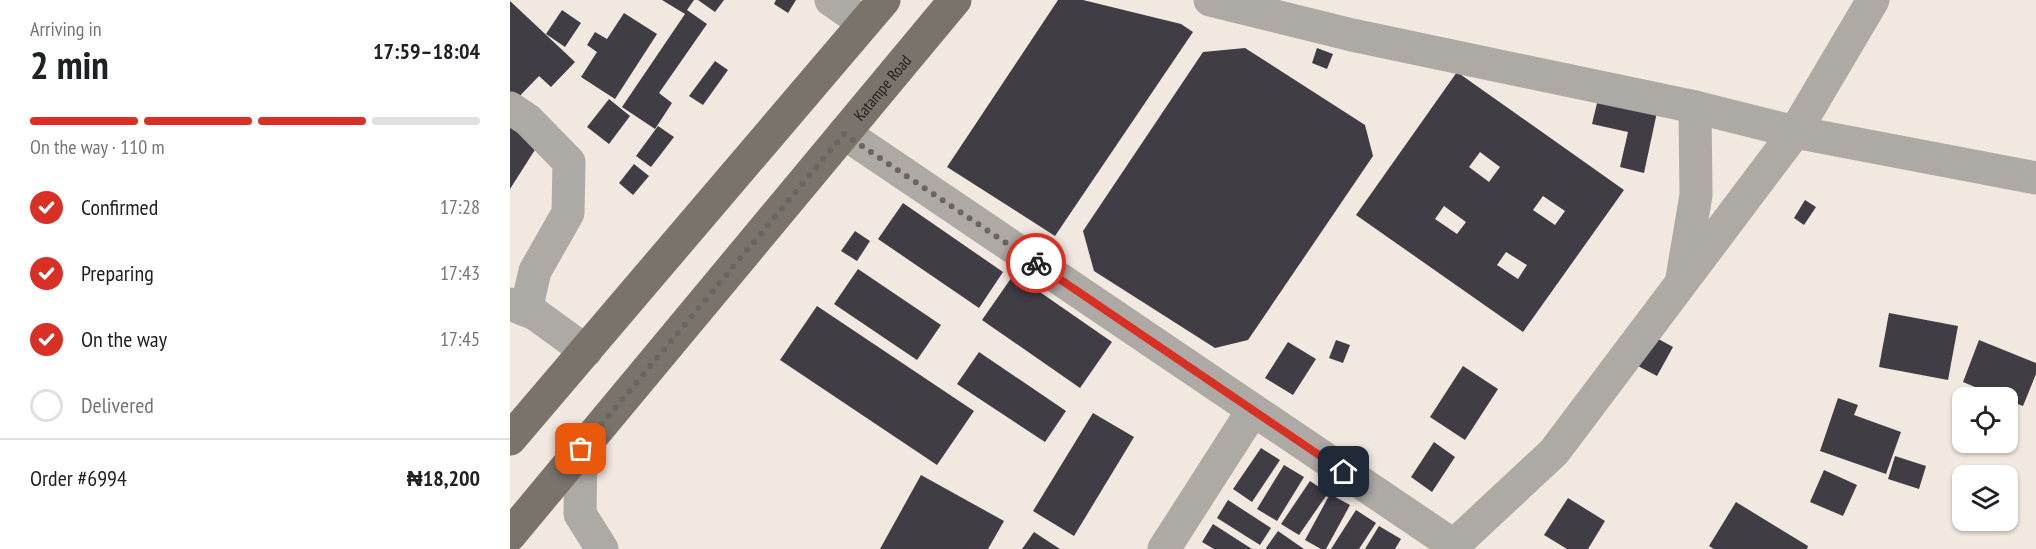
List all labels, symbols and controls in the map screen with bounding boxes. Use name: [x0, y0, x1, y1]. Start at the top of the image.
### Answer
text: Arriving in: [30, 16, 102, 42]
text: 17:59–18:04: [373, 37, 480, 65]
text: 2 min: [30, 39, 109, 90]
street label: Katampe Road: [849, 51, 915, 125]
text: On the way · 110 m: [30, 134, 165, 160]
icon: check: [30, 191, 63, 224]
text: Confirmed: [81, 193, 158, 221]
text: 17:28: [440, 194, 480, 220]
courier: [1006, 233, 1066, 293]
icon: bike: [1020, 247, 1053, 280]
icon: check: [30, 257, 63, 290]
text: Preparing: [81, 259, 154, 287]
text: 17:43: [440, 260, 480, 286]
icon: check: [30, 323, 63, 356]
text: On the way: [81, 325, 167, 353]
text: 17:45: [440, 326, 480, 352]
map controls: [1952, 387, 2018, 531]
button: locate: [1952, 387, 2018, 453]
text: Delivered: [81, 391, 154, 419]
pin: [555, 423, 606, 474]
icon: bag: [564, 432, 597, 465]
pin: [1318, 446, 1369, 497]
icon: home: [1327, 455, 1360, 488]
text: Order #6994: [30, 464, 127, 492]
text: ₦18,200: [407, 464, 480, 492]
button: layers: [1952, 465, 2018, 531]

